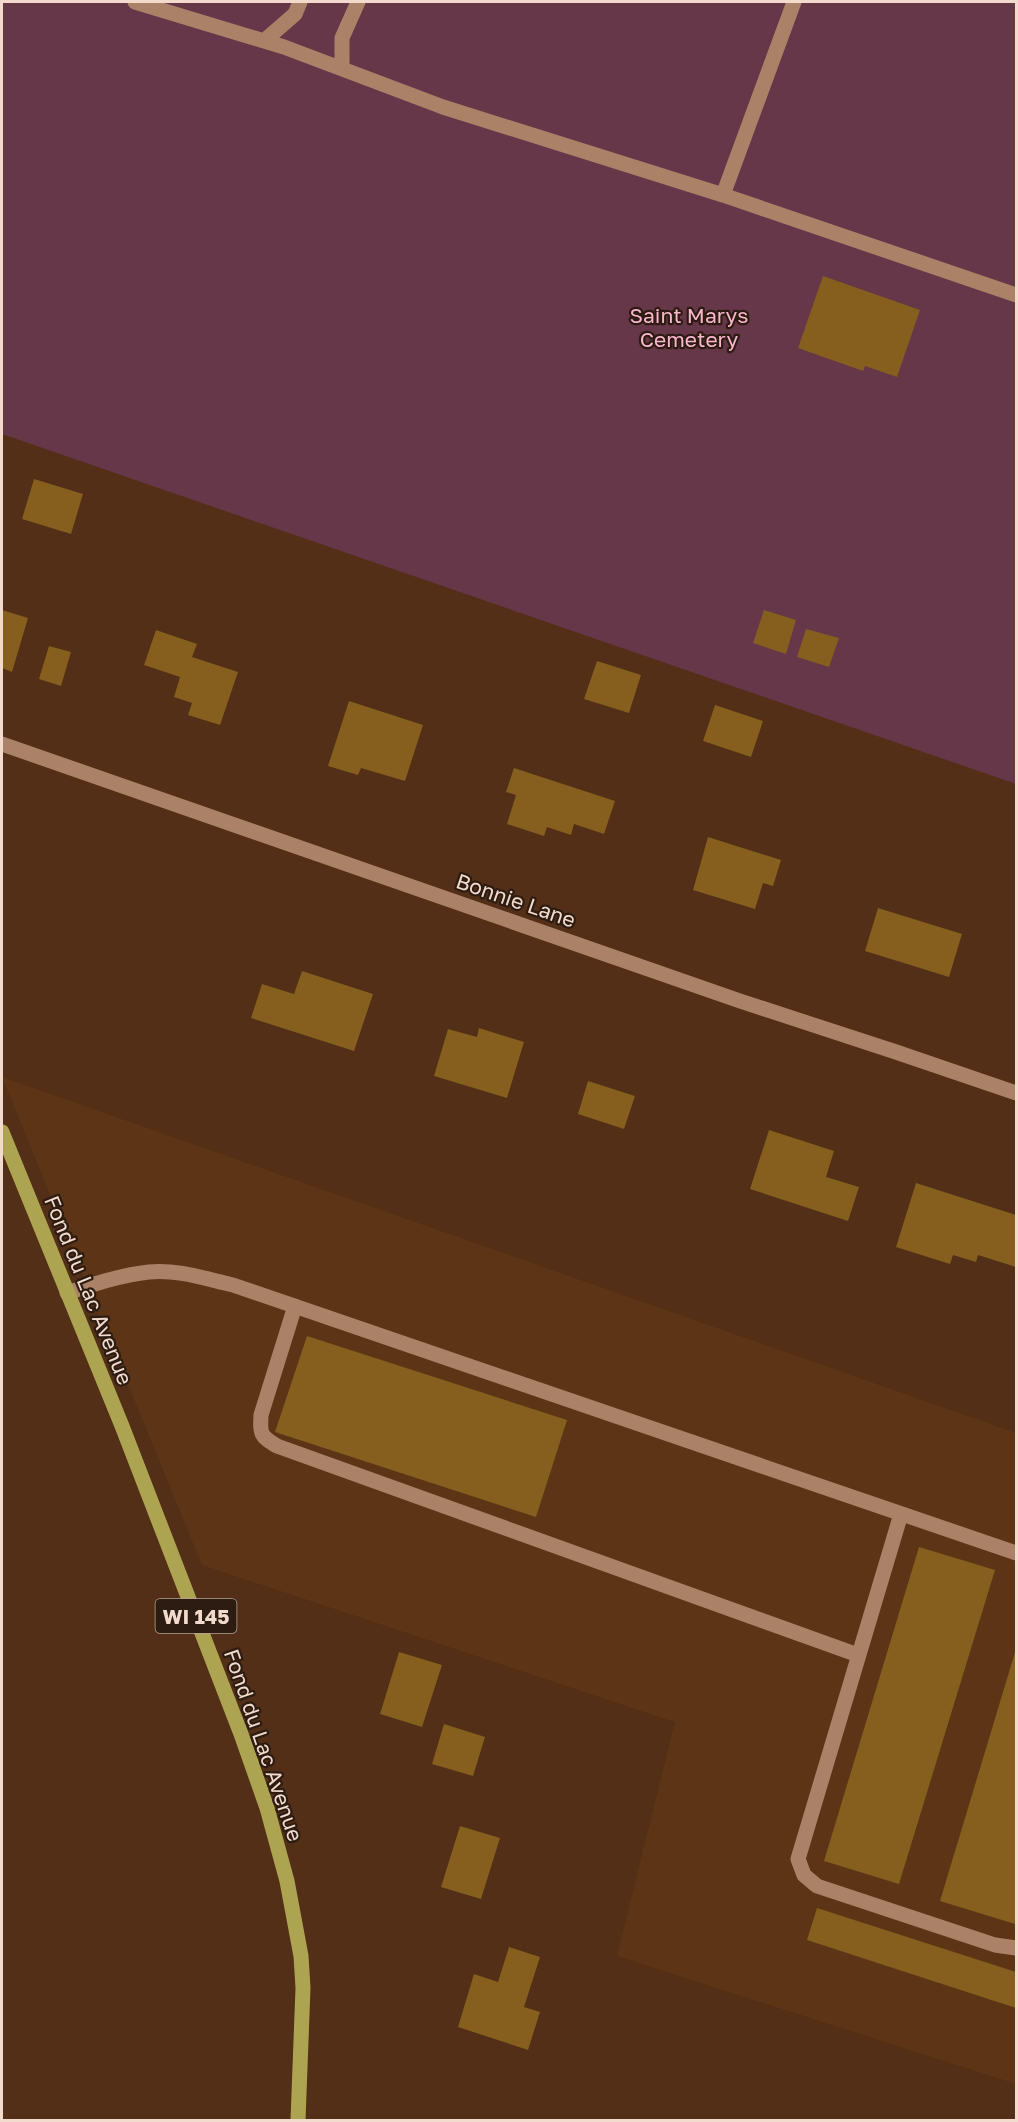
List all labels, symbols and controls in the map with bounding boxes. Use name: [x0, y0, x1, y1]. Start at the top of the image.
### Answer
park label: Saint Marys Cemetery: [630, 302, 748, 352]
street label: Bonnie Lane: [453, 867, 579, 933]
street label: Fond du Lac Avenue: [39, 1192, 139, 1388]
road number: WI 145: [156, 1599, 236, 1633]
street label: Fond du Lac Avenue: [219, 1645, 309, 1845]

